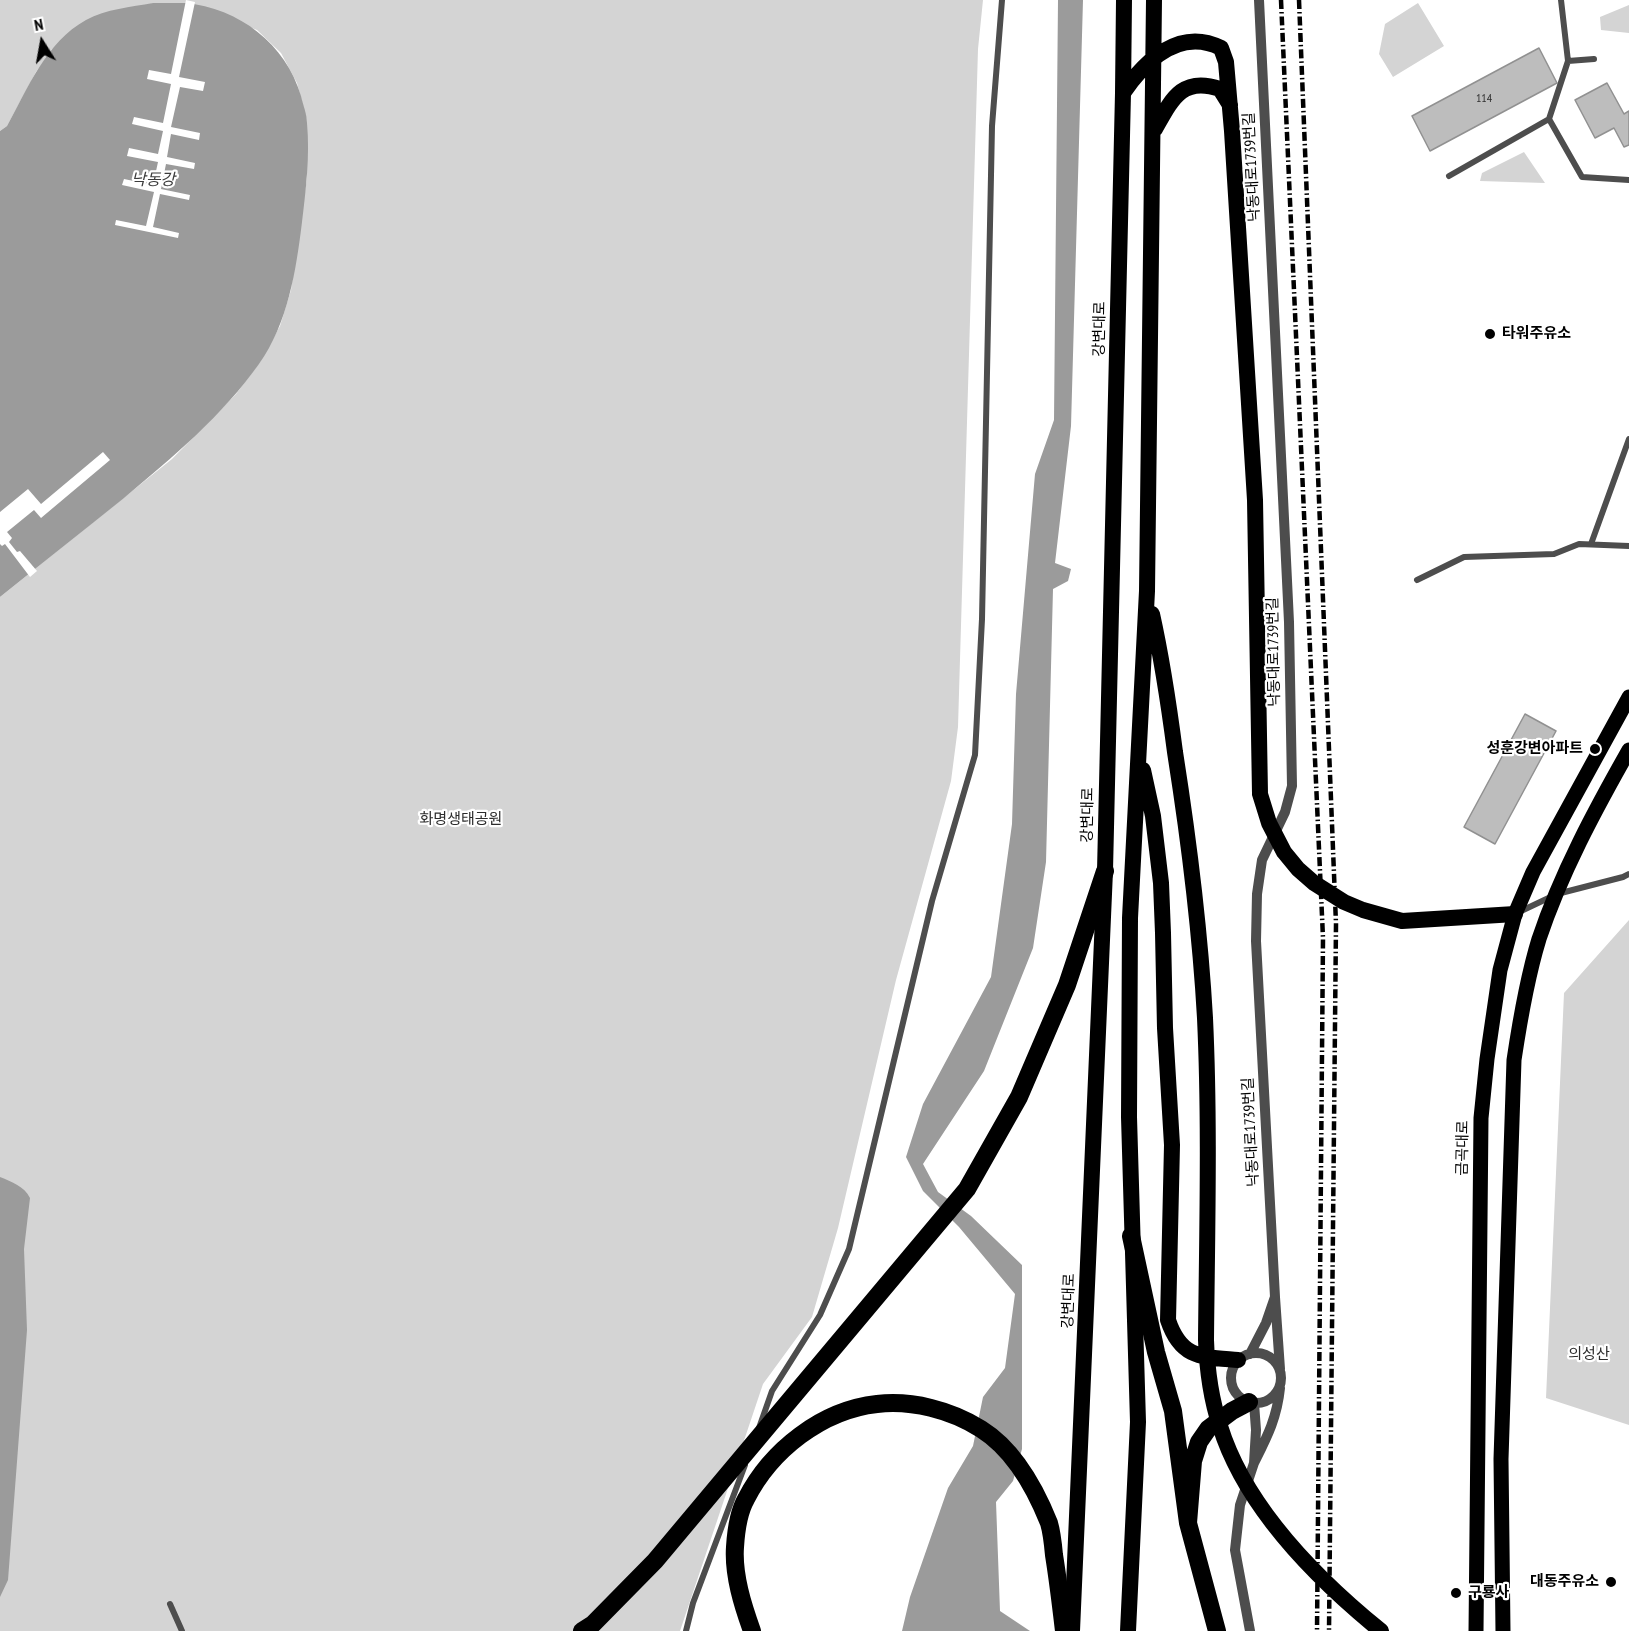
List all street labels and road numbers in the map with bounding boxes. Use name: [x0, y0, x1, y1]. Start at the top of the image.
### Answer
street label: 낙동대로1739번길: [1240, 112, 1264, 222]
street label: 강변대로: [1091, 301, 1109, 357]
street label: 낙동대로1739번길: [1264, 597, 1284, 707]
street label: 강변대로: [1079, 787, 1097, 843]
street label: 낙동대로1739번길: [1239, 1077, 1263, 1187]
street label: 금곡대로: [1454, 1120, 1472, 1176]
street label: 강변대로: [1059, 1273, 1079, 1329]

